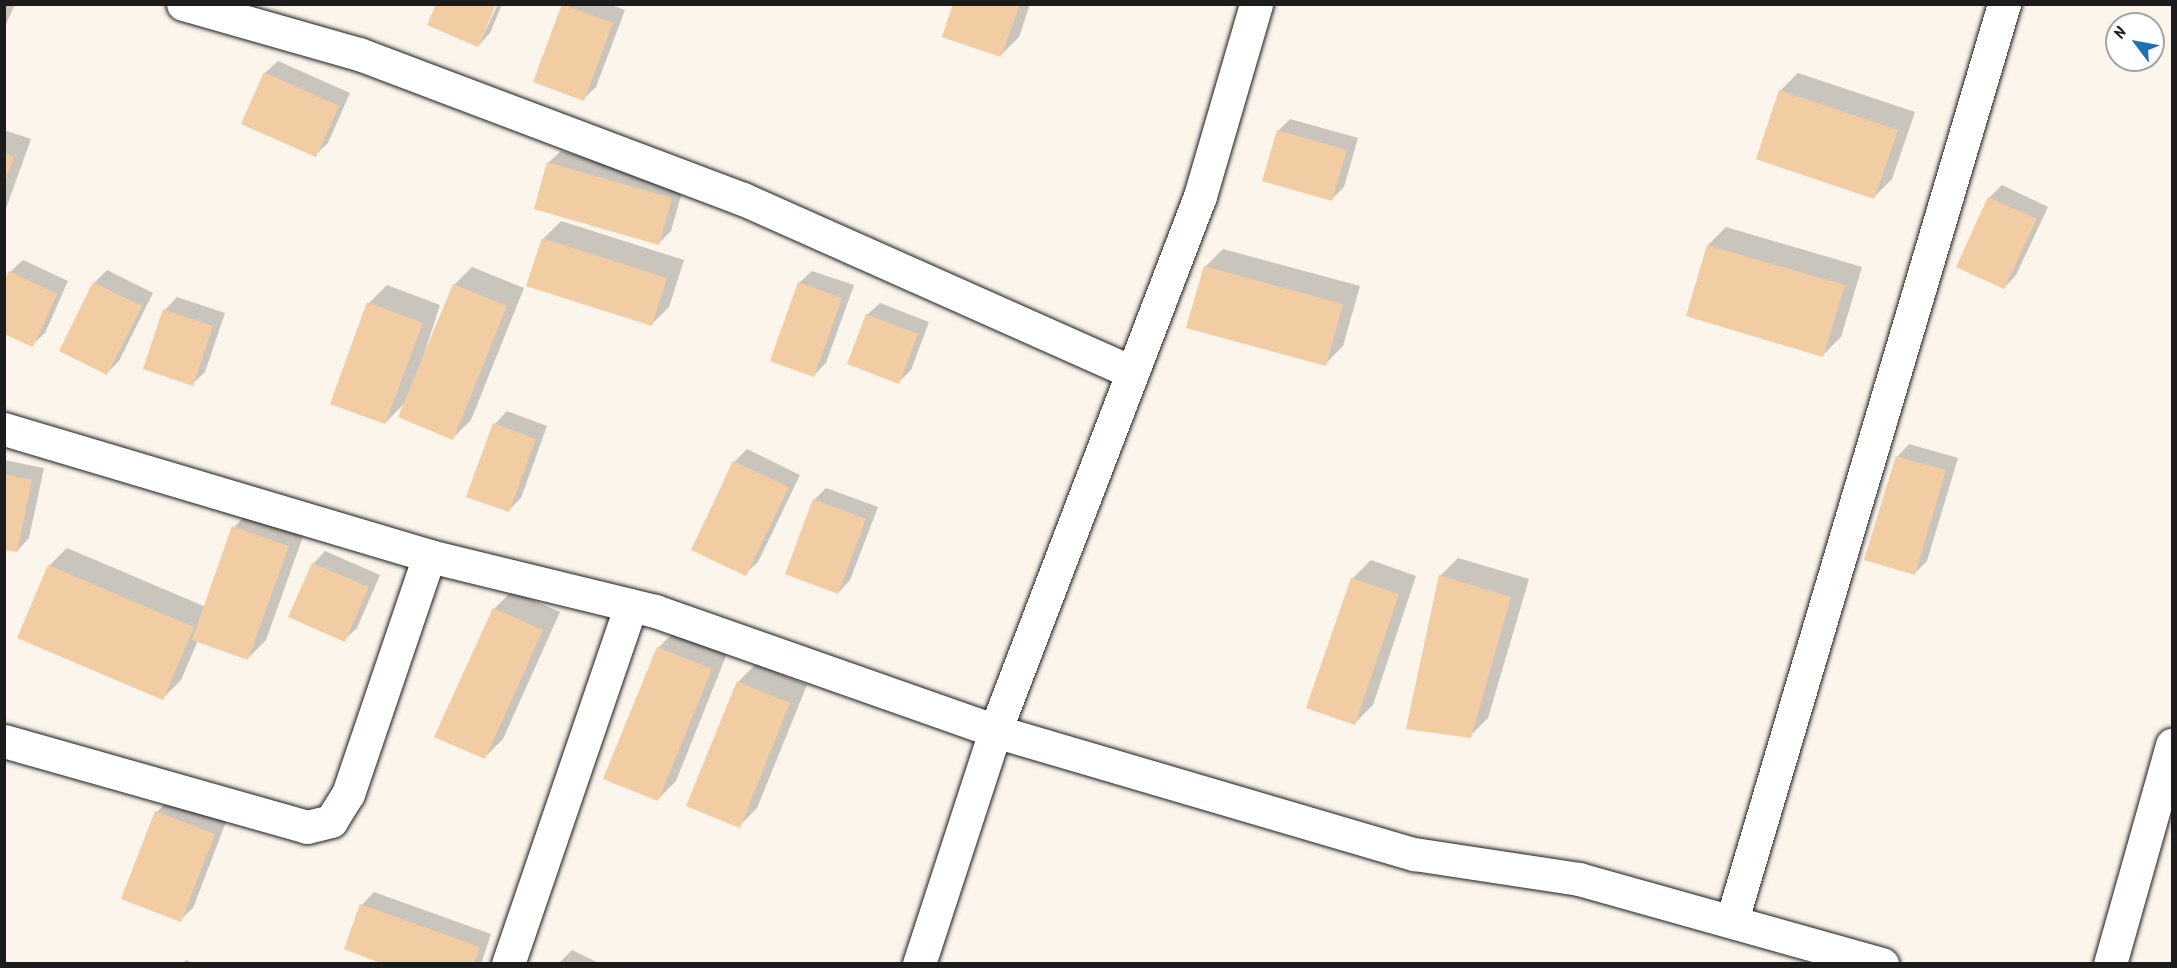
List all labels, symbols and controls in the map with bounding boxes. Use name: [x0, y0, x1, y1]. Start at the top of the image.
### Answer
north arrow: [2105, 12, 2165, 72]
text: N: [2108, 22, 2134, 44]

